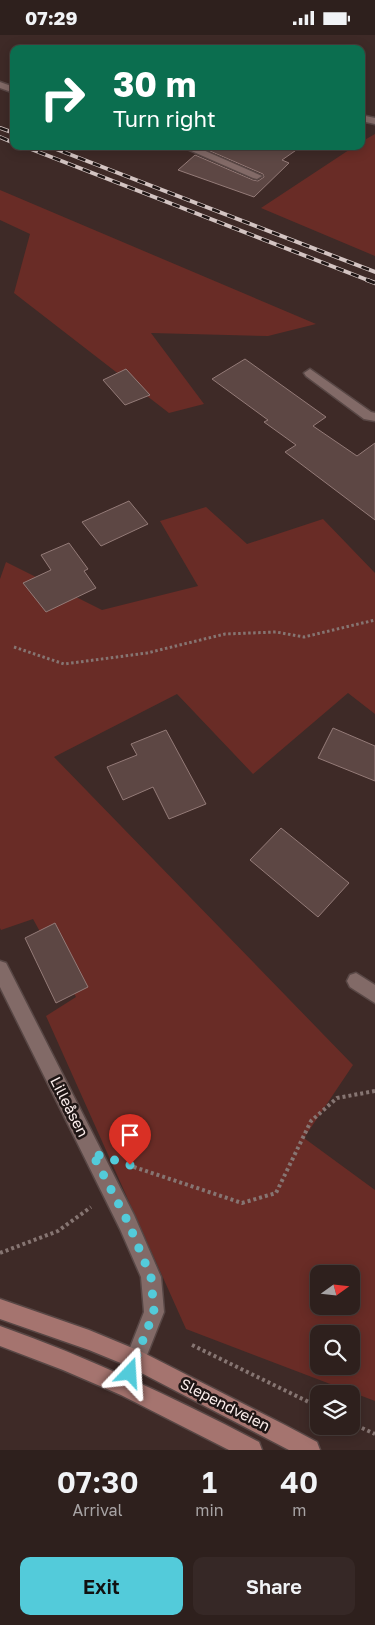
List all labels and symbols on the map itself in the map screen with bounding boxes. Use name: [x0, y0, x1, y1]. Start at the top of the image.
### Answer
street label: Lilleåsen: [47, 1073, 93, 1140]
pin: [109, 1114, 151, 1165]
north arrow: [310, 1265, 360, 1315]
position arrow: [103, 1346, 155, 1398]
street label: Slependveien: [178, 1374, 273, 1434]

